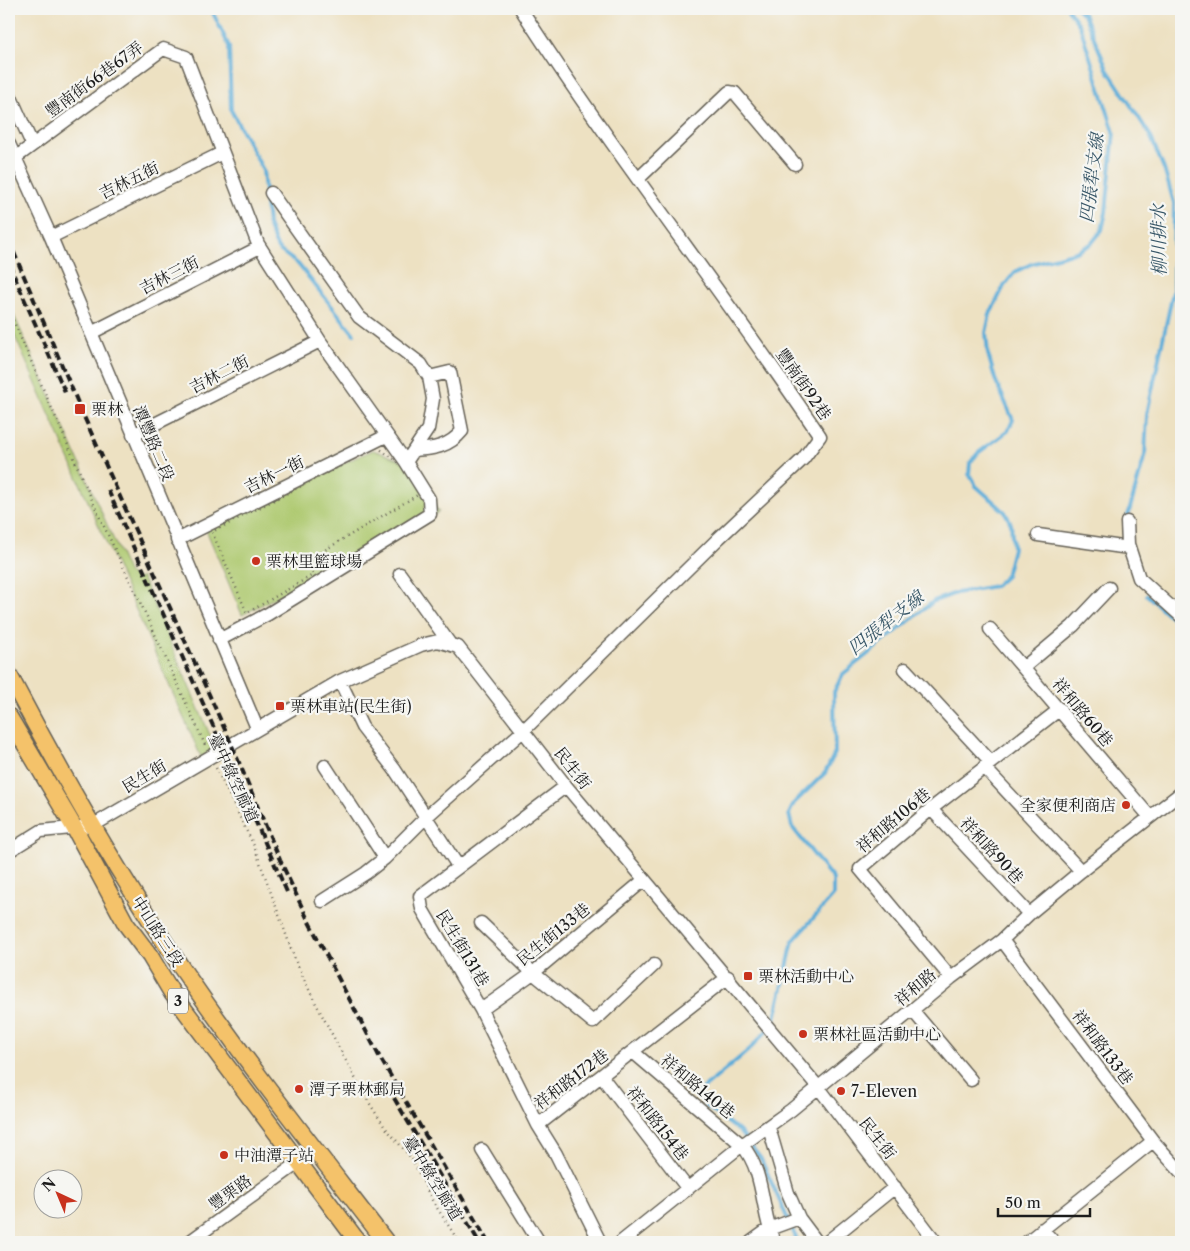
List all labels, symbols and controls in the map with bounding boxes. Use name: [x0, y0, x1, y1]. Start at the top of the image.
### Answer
street label: 豐南街66巷67弄: [41, 37, 147, 121]
water label: 四張犁支線: [1076, 130, 1109, 224]
street label: 吉林五街: [96, 157, 162, 203]
water label: 柳川排水: [1147, 202, 1171, 276]
street label: 吉林三街: [136, 252, 202, 298]
street label: 豐南街92巷: [772, 344, 836, 424]
street label: 吉林二街: [186, 351, 252, 397]
place label: 栗林: [91, 399, 124, 419]
marker: 栗林: [73, 402, 87, 416]
street label: 潭豐路二段: [129, 402, 179, 484]
street label: 吉林一街: [241, 451, 307, 497]
place label: 栗林里籃球場: [266, 551, 362, 571]
marker: 栗林里籃球場: [250, 555, 262, 567]
water label: 四張犁支線: [844, 585, 930, 659]
street label: 祥和路60巷: [1048, 674, 1118, 750]
place label: 栗林車站(民生街): [290, 696, 412, 716]
marker: 栗林車站(民生街): [274, 700, 286, 712]
street label: 臺中綠空廊道: [205, 730, 263, 826]
street label: 民生街: [550, 743, 596, 793]
street label: 民生街: [118, 755, 170, 797]
street label: 祥和路106巷: [852, 783, 934, 857]
place label: 全家便利商店: [1020, 795, 1116, 815]
marker: 全家便利商店: [1120, 799, 1132, 811]
street label: 祥和路90巷: [956, 813, 1028, 887]
street label: 中山路三段: [128, 892, 188, 970]
street label: 民生街133巷: [512, 898, 594, 970]
street label: 民生街131巷: [432, 906, 494, 990]
street label: 祥和路: [890, 964, 940, 1010]
place label: 栗林活動中心: [758, 966, 854, 986]
marker: 栗林活動中心: [742, 970, 754, 982]
road number: 3: [168, 988, 188, 1014]
street label: 祥和路133巷: [1068, 1006, 1138, 1088]
place label: 栗林社區活動中心: [813, 1024, 941, 1044]
marker: 栗林社區活動中心: [797, 1028, 809, 1040]
street label: 祥和路172巷: [530, 1045, 612, 1113]
street label: 祥和路140巷: [657, 1049, 739, 1123]
place label: 潭子栗林郵局: [309, 1079, 405, 1099]
place label: 7-Eleven: [851, 1081, 917, 1101]
street label: 祥和路154巷: [623, 1082, 693, 1164]
marker: 潭子栗林郵局: [293, 1083, 305, 1095]
marker: 7-Eleven: [835, 1085, 847, 1097]
street label: 民生街: [855, 1113, 901, 1163]
street label: 臺中綠空廊道: [399, 1132, 467, 1224]
place label: 中油潭子站: [234, 1145, 314, 1165]
marker: 中油潭子站: [218, 1149, 230, 1161]
north arrow: [32, 1168, 82, 1218]
street label: 豐栗路: [205, 1170, 255, 1214]
text: N: [38, 1174, 60, 1195]
scale bar: [998, 1186, 1090, 1218]
text: 50 m: [1005, 1193, 1041, 1212]

